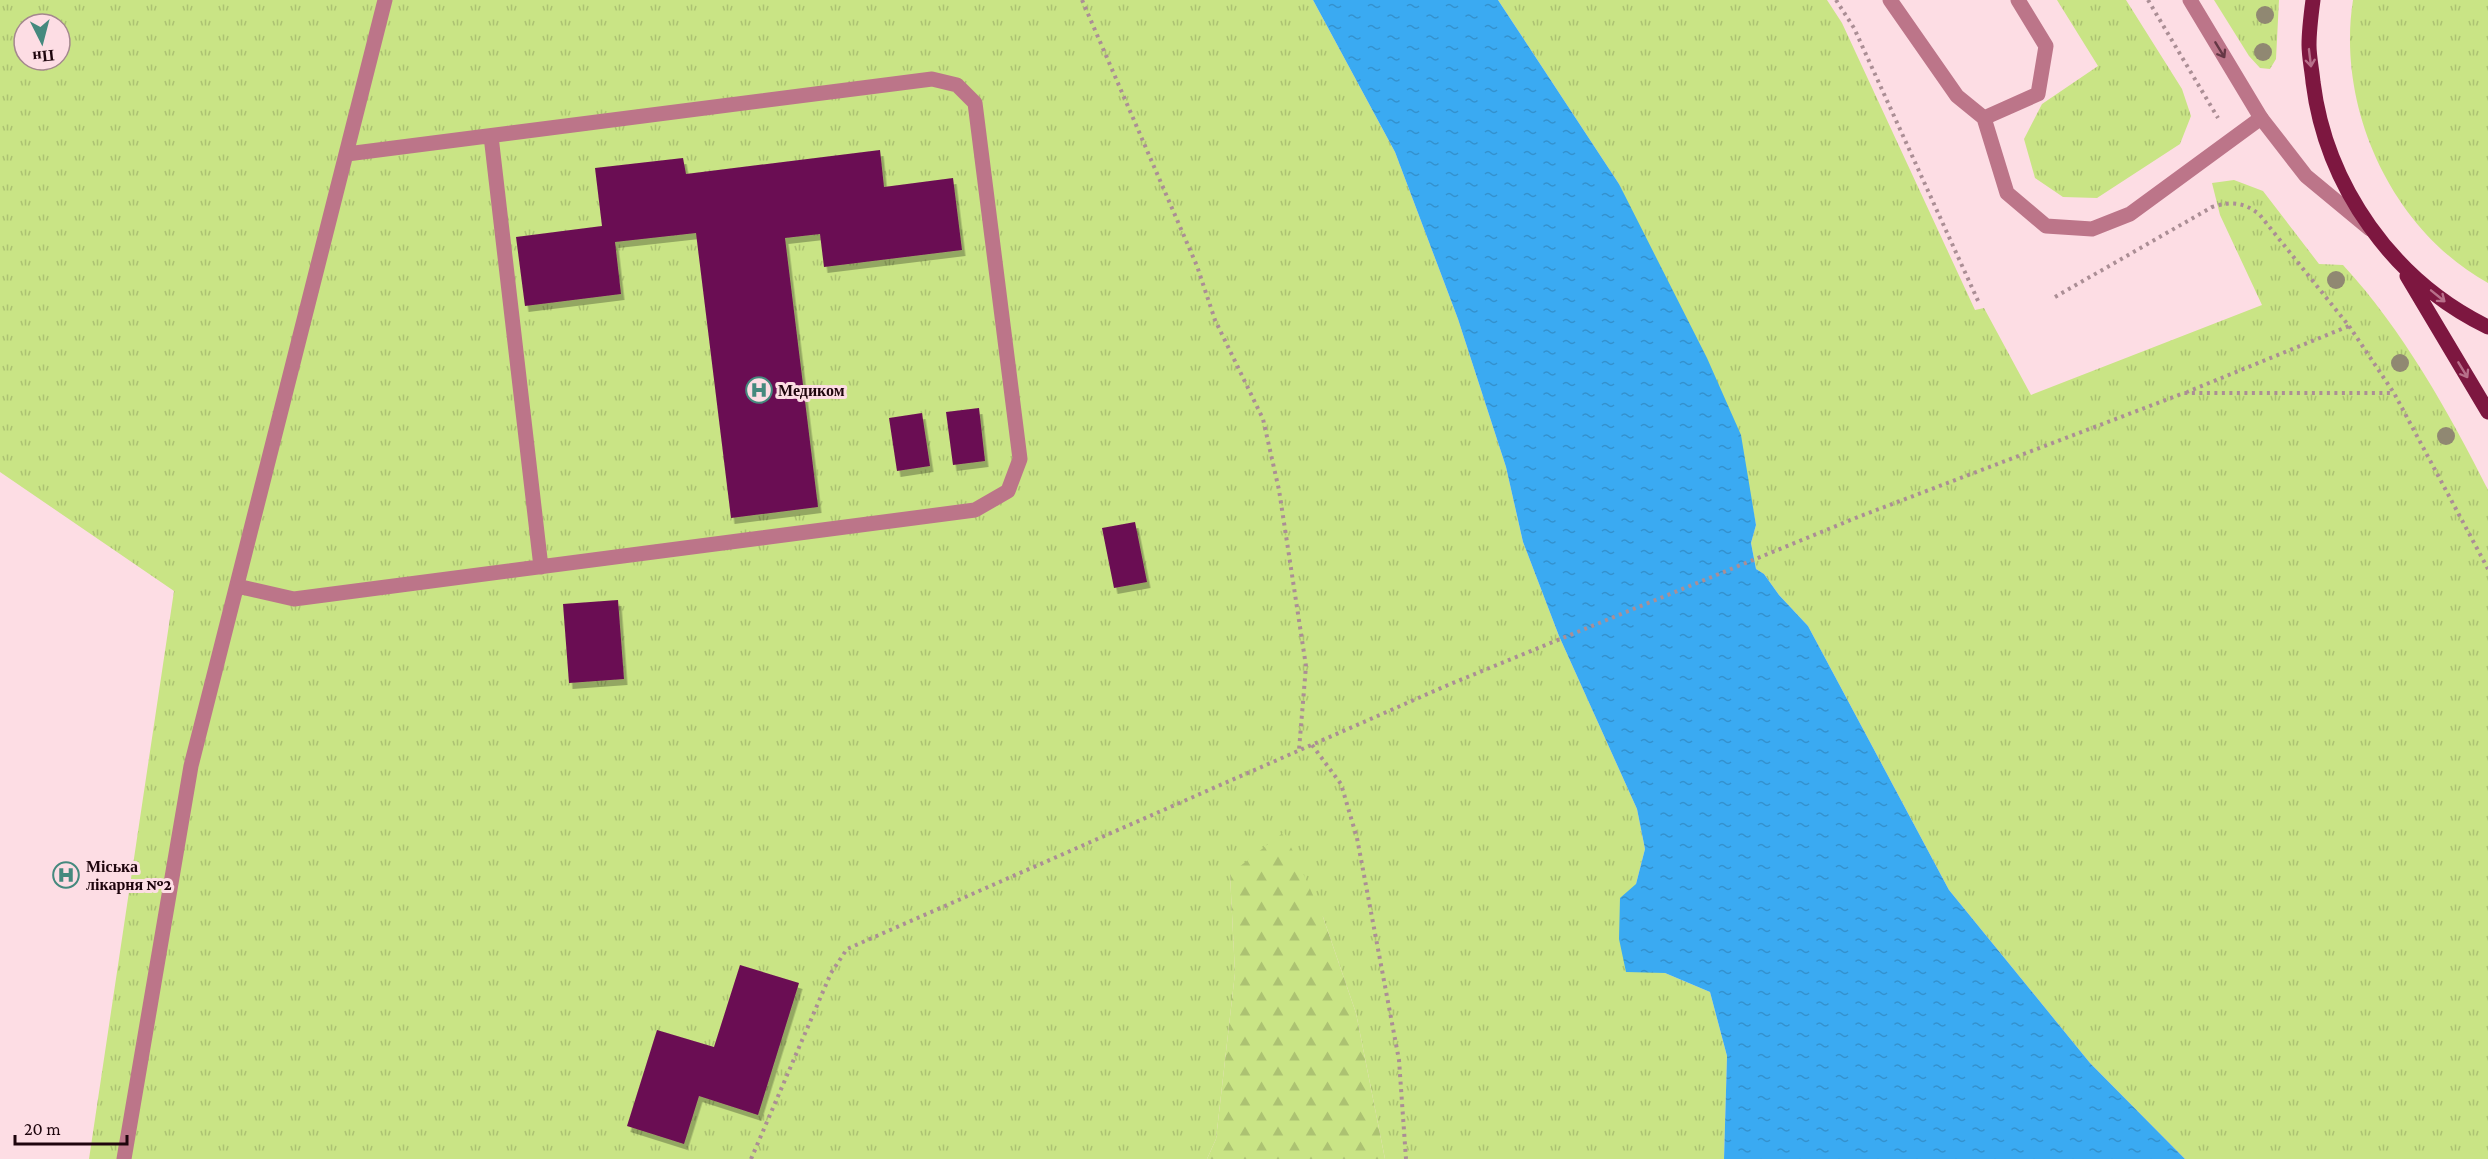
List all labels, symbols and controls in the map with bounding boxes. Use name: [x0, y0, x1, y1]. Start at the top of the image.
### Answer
north arrow: [12, 12, 72, 72]
one-way arrow: [2214, 41, 2226, 58]
text: Пн: [32, 47, 55, 66]
one-way arrow: [2305, 48, 2316, 68]
one-way arrow: [2430, 289, 2446, 302]
one-way arrow: [2458, 361, 2470, 378]
hospital icon: Медиком: [744, 375, 774, 405]
place label: Медиком: [778, 382, 845, 399]
place label: Міська лікарня №2: [86, 858, 172, 894]
hospital icon: Міська лікарня №2: [51, 860, 81, 890]
scale bar: [15, 1108, 128, 1146]
text: 20 m: [24, 1119, 61, 1139]

